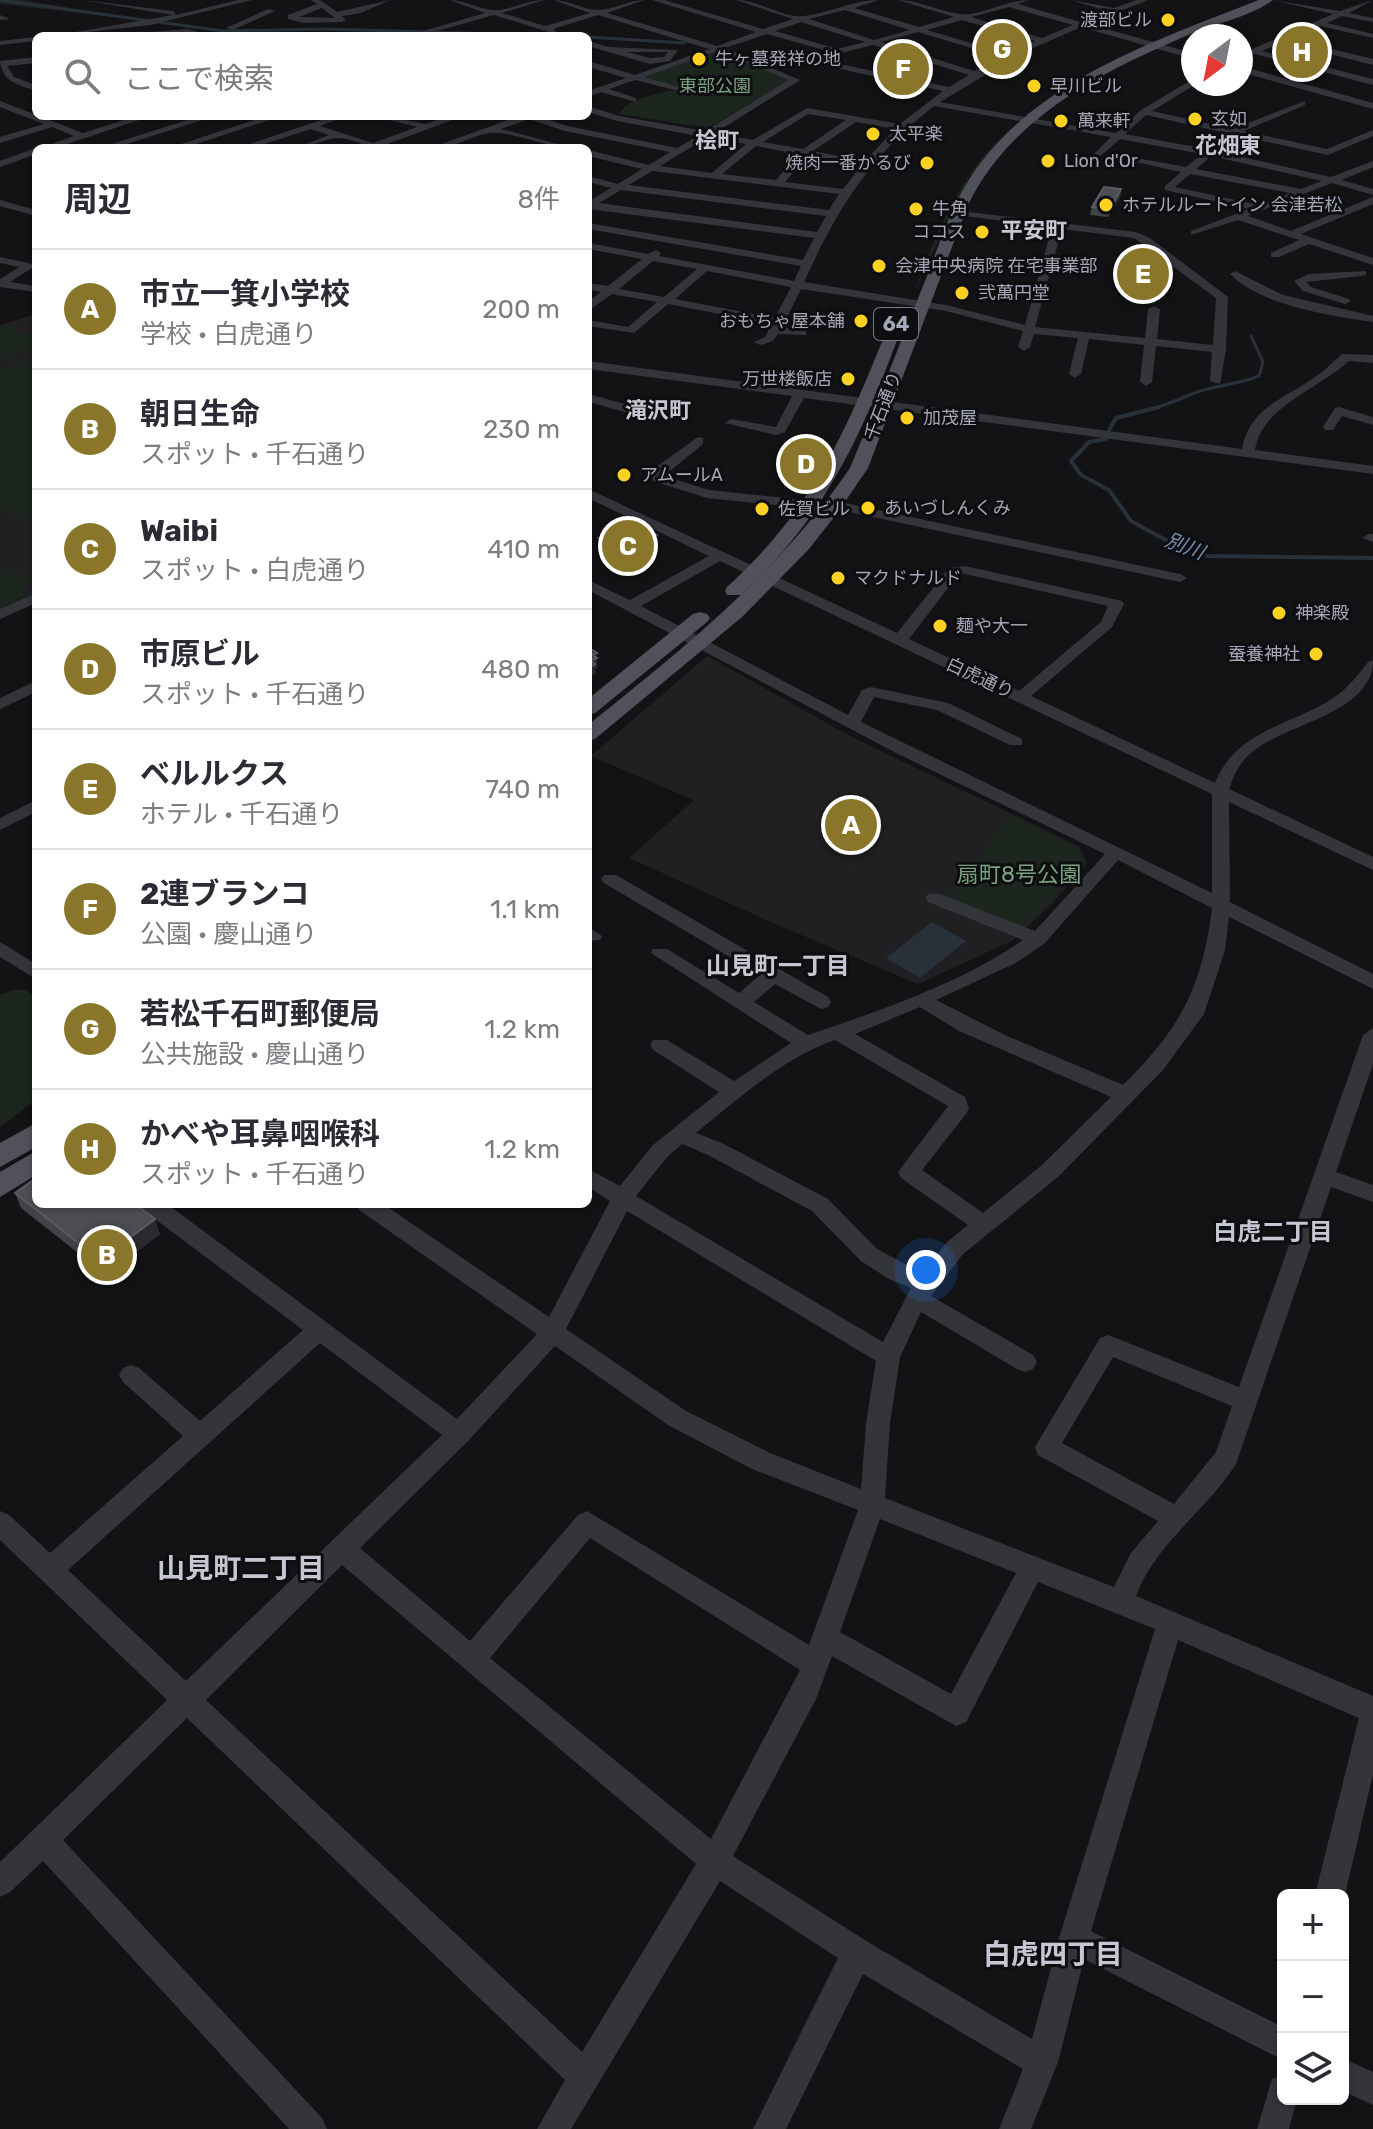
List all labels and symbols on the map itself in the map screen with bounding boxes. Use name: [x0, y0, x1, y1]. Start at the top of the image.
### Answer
place label: 渡部ビル: [1080, 9, 1152, 31]
marker: 渡部ビル: [1159, 11, 1177, 29]
pin: G: [976, 19, 1028, 79]
pin: H: [1276, 22, 1328, 82]
north arrow: [1181, 24, 1253, 96]
pin: F: [877, 39, 929, 99]
place label: 牛ヶ墓発祥の地: [715, 48, 841, 70]
marker: 牛ヶ墓発祥の地: [690, 50, 708, 68]
park label: 東部公園: [679, 75, 751, 97]
place label: 早川ビル: [1050, 75, 1122, 97]
marker: 早川ビル: [1025, 77, 1043, 95]
place label: 玄如: [1211, 108, 1247, 130]
place label: 萬来軒: [1077, 110, 1131, 132]
marker: 玄如: [1186, 110, 1204, 128]
marker: 萬来軒: [1052, 112, 1070, 130]
place label: 太平楽: [889, 123, 943, 145]
marker: 太平楽: [864, 125, 882, 143]
district label: 桧町: [695, 127, 739, 154]
district label: 花畑東: [1195, 132, 1261, 159]
place label: Lion d'Or: [1064, 150, 1138, 172]
place label: 焼肉一番かるび: [785, 152, 911, 174]
marker: Lion d'Or: [1039, 152, 1057, 170]
marker: 焼肉一番かるび: [918, 154, 936, 172]
place label: ホテルルートイン 会津若松: [1122, 194, 1342, 216]
marker: ホテルルートイン 会津若松: [1097, 196, 1115, 214]
place label: 牛角: [932, 198, 968, 220]
marker: 牛角: [907, 200, 925, 218]
district label: 平安町: [1001, 217, 1067, 244]
place label: ココス: [912, 221, 966, 243]
marker: ココス: [973, 223, 991, 241]
pin: E: [1117, 244, 1169, 304]
place label: 会津中央病院 在宅事業部: [895, 255, 1097, 277]
marker: 会津中央病院 在宅事業部: [870, 257, 888, 275]
place label: 弐萬円堂: [978, 282, 1050, 304]
marker: 弐萬円堂: [953, 284, 971, 302]
road number: 64: [874, 308, 918, 340]
place label: おもちゃ屋本舗: [719, 310, 845, 332]
marker: おもちゃ屋本舗: [852, 312, 870, 330]
place label: 万世楼飯店: [742, 368, 832, 390]
street label: 千石通り: [860, 368, 906, 444]
marker: 万世楼飯店: [839, 370, 857, 388]
district label: 滝沢町: [625, 397, 691, 424]
place label: 加茂屋: [923, 407, 977, 429]
marker: 加茂屋: [898, 409, 916, 427]
pin: D: [780, 434, 832, 494]
place label: アムールA: [640, 464, 723, 486]
marker: アムールA: [615, 466, 633, 484]
place label: あいづしんくみ: [884, 497, 1011, 519]
place label: 佐賀ビル: [778, 498, 850, 520]
marker: あいづしんくみ: [859, 499, 877, 517]
marker: 佐賀ビル: [753, 500, 771, 518]
pin: C: [602, 516, 654, 576]
water label: 別川: [1162, 528, 1210, 565]
place label: マクドナルド: [854, 567, 962, 589]
marker: マクドナルド: [829, 569, 847, 587]
place label: 神楽殿: [1295, 602, 1349, 624]
marker: 神楽殿: [1270, 604, 1288, 622]
place label: 麺や大一: [956, 615, 1028, 637]
marker: 麺や大一: [931, 617, 949, 635]
place label: 蚕養神社: [1228, 643, 1300, 665]
marker: 蚕養神社: [1307, 645, 1325, 663]
street label: 白虎通り: [943, 653, 1017, 703]
pin: A: [825, 795, 877, 855]
park label: 扇町8号公園: [957, 861, 1081, 888]
district label: 山見町一丁目: [706, 952, 850, 980]
district label: 白虎二丁目: [1213, 1218, 1333, 1246]
pin: B: [81, 1225, 133, 1285]
your location: [906, 1250, 946, 1290]
district label: 山見町二丁目: [157, 1552, 325, 1585]
district label: 白虎四丁目: [983, 1938, 1123, 1971]

